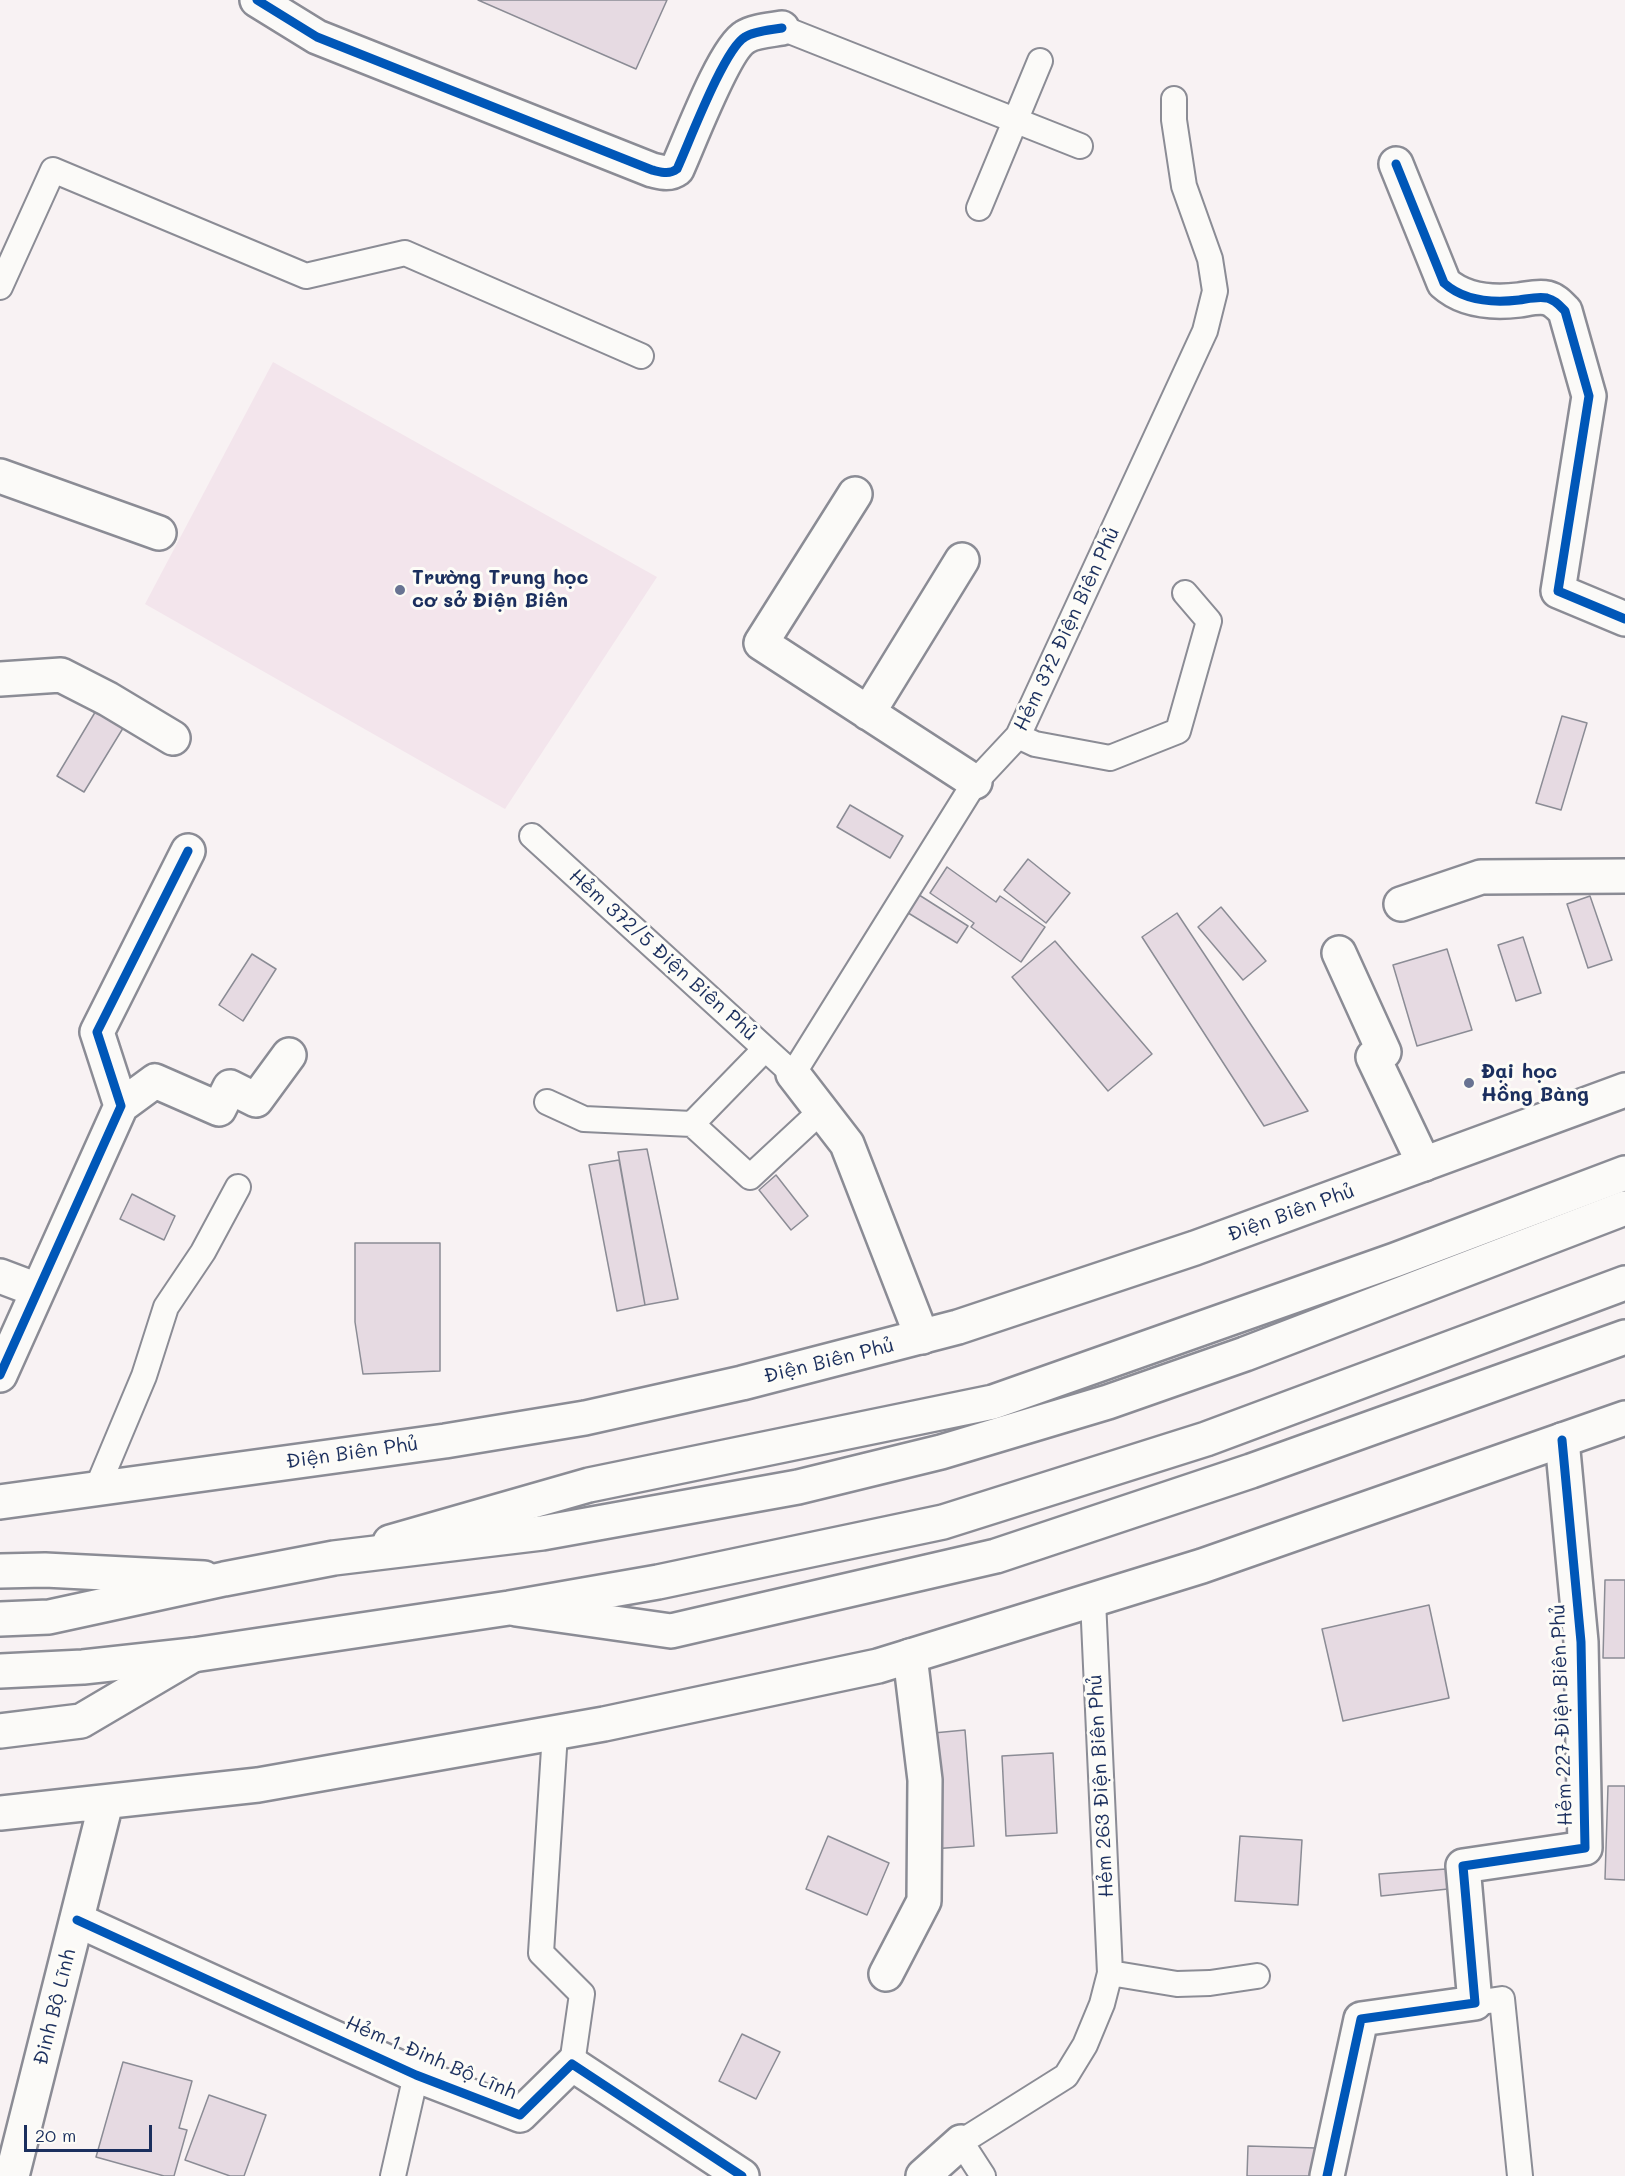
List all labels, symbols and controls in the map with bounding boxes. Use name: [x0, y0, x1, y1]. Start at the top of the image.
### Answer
street label: Hẻm 372 Điện Biên Phủ: [1009, 523, 1125, 735]
place label: Trường Trung học cơ sở Điện Biên: [412, 566, 588, 613]
marker: Trường Trung học cơ sở Điện Biên: [393, 583, 407, 597]
street label: Hẻm 372/5 Điện Biên Phủ: [564, 864, 762, 1046]
place label: Đại học Hồng Bàng: [1481, 1060, 1589, 1107]
marker: Đại học Hồng Bàng: [1462, 1076, 1476, 1090]
street label: Điện Biên Phủ: [1224, 1179, 1358, 1247]
street label: Điện Biên Phủ: [761, 1333, 897, 1389]
street label: Điện Biên Phủ: [284, 1432, 420, 1474]
street label: Hẻm 227 Điện Biên Phủ: [1546, 1604, 1578, 1826]
street label: Hẻm 263 Điện Biên Phủ: [1083, 1674, 1119, 1898]
street label: Đinh Bộ Lĩnh: [29, 1946, 81, 2068]
street label: Hẻm 1 Đinh Bộ Lĩnh: [342, 2011, 520, 2105]
scale bar: [27, 2113, 154, 2151]
text: 20 m: [35, 2123, 76, 2147]

